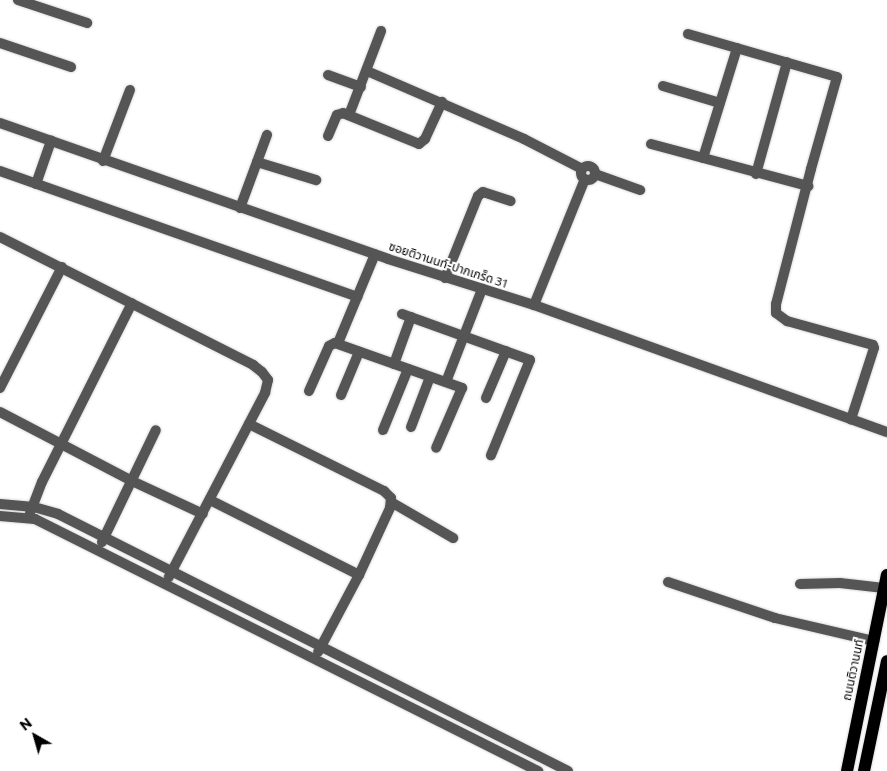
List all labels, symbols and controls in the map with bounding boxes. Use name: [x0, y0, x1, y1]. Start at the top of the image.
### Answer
street label: ซอยติวานนท์-ปากเกร็ด 31: [387, 239, 509, 291]
street label: ถนนติวานนท์: [839, 638, 867, 702]
north arrow: [10, 711, 60, 761]
text: N: [16, 714, 35, 734]

